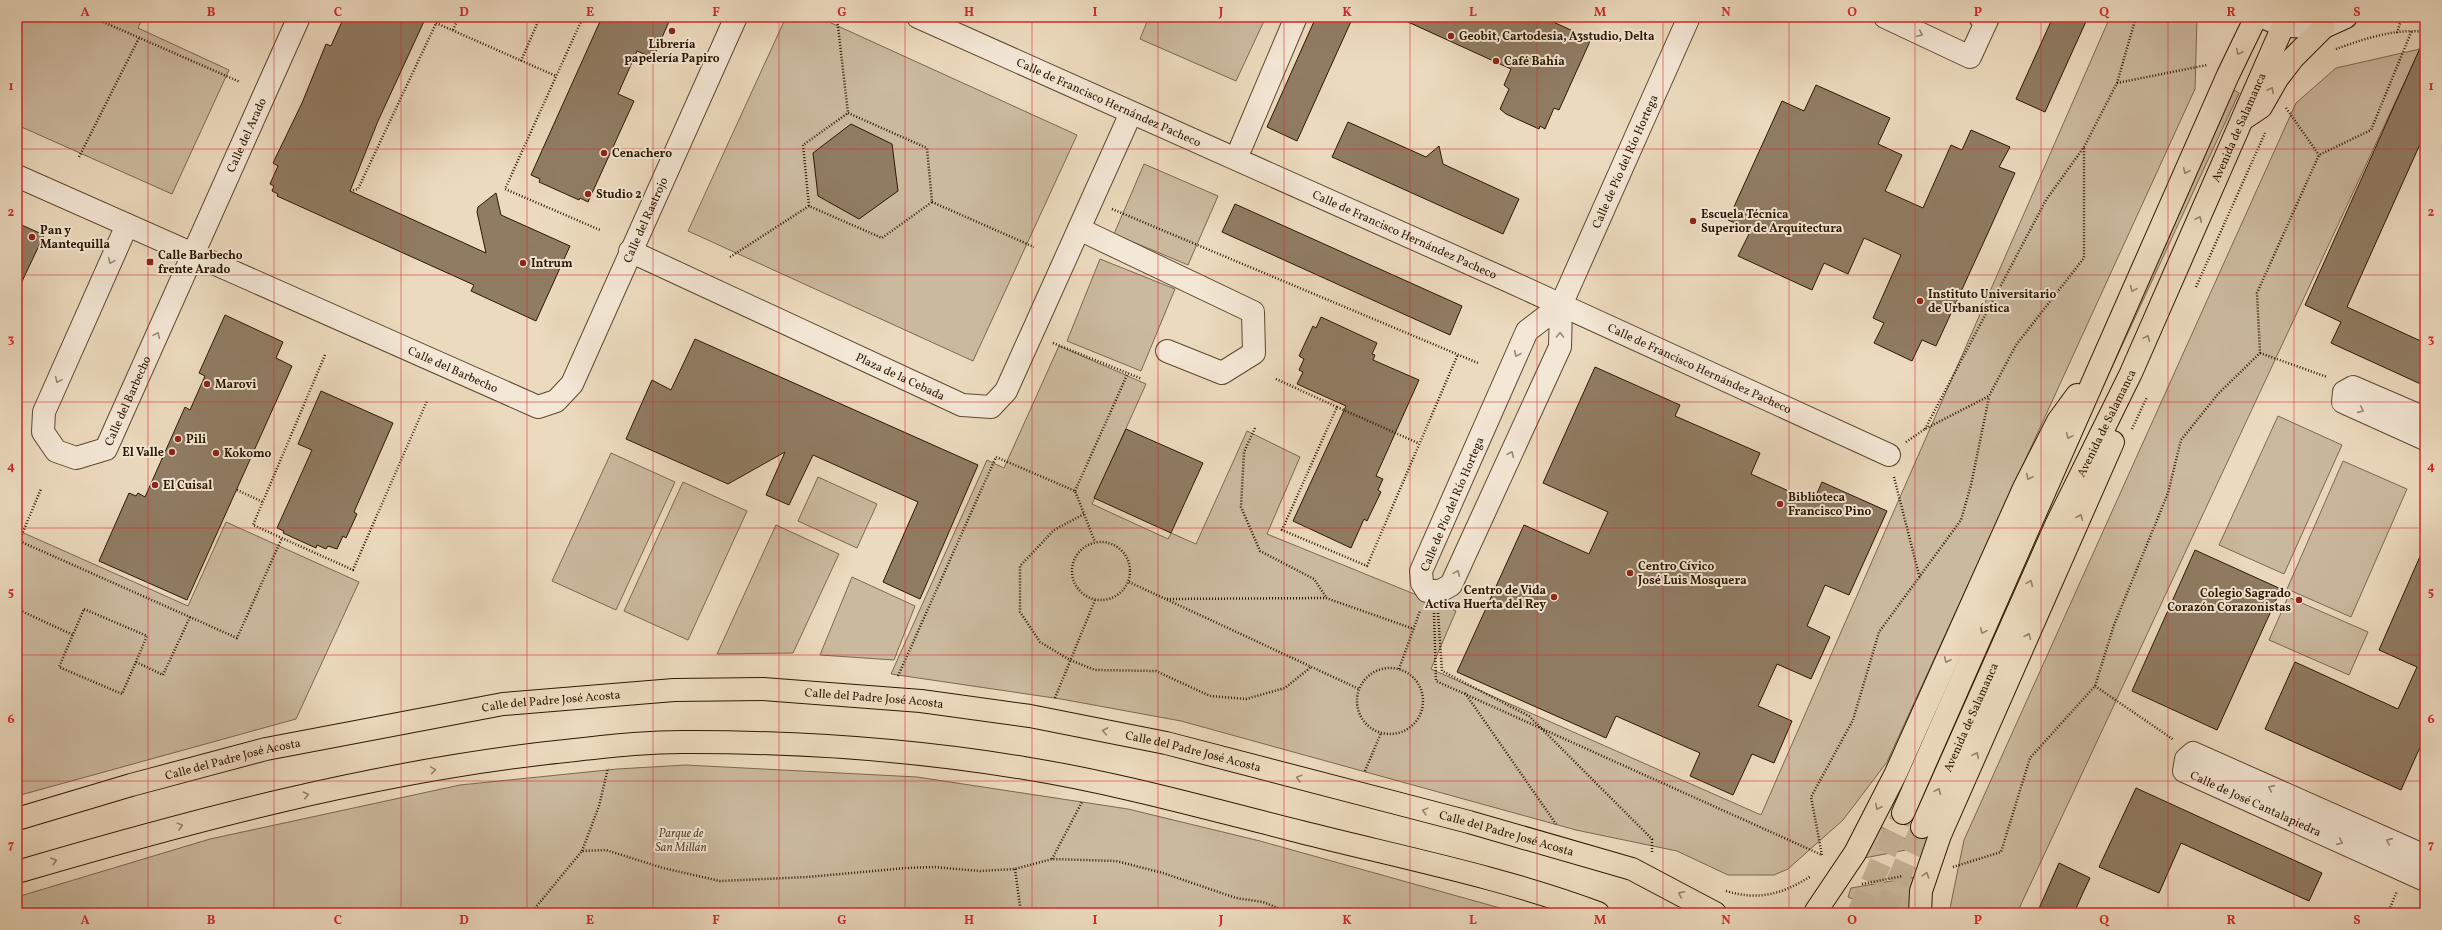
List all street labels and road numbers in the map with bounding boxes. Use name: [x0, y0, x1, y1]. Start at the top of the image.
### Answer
street label: Calle de Francisco Hernández Pacheco: [1014, 55, 1203, 151]
street label: Avenida de Salamanca: [2209, 71, 2271, 185]
street label: Calle de Pío del Río Hortega: [1589, 92, 1662, 231]
street label: Calle del Arado: [223, 96, 271, 175]
street label: Calle del Rastrojo: [620, 175, 672, 266]
street label: Calle de Francisco Hernández Pacheco: [1309, 187, 1499, 284]
street label: Calle de Francisco Hernández Pacheco: [1605, 320, 1794, 418]
street label: Calle del Barbecho: [405, 343, 500, 397]
street label: Plaza de la Cebada: [853, 350, 947, 405]
street label: Calle del Barbecho: [101, 354, 156, 449]
street label: Avenida de Salamanca: [2074, 367, 2140, 480]
street label: Calle de Pío del Río Hortega: [1417, 435, 1489, 574]
street label: Avenida de Salamanca: [1940, 661, 2003, 775]
street label: Calle del Padre José Acosta: [804, 685, 945, 713]
street label: Calle del Padre José Acosta: [480, 687, 621, 717]
street label: Calle del Padre José Acosta: [1124, 728, 1263, 776]
street label: Calle del Padre José Acosta: [163, 736, 302, 785]
street label: Calle de José Cantalapiedra: [2187, 768, 2324, 841]
street label: Calle del Padre José Acosta: [1437, 808, 1576, 861]

